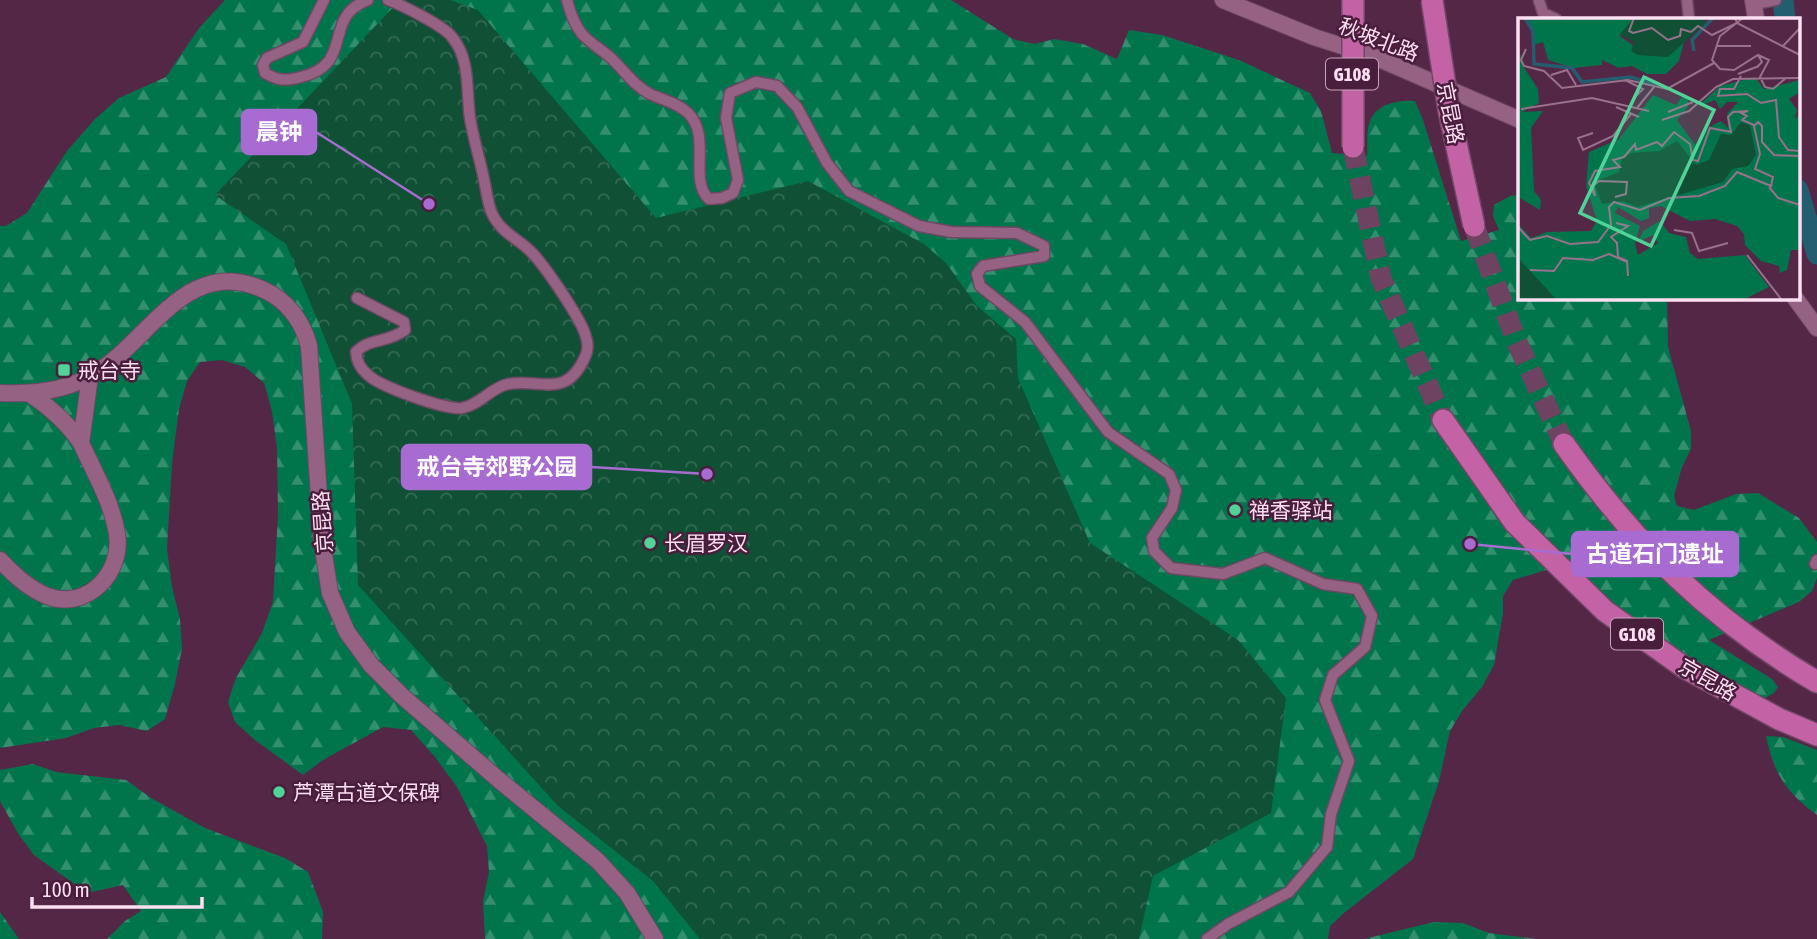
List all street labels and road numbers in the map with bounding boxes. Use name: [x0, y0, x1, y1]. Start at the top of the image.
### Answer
street label: 秋坡北路: [1335, 13, 1423, 65]
road number: G108: [1326, 58, 1378, 90]
street label: 京昆路: [1433, 80, 1469, 146]
street label: 京昆路: [308, 490, 336, 554]
road number: G108: [1611, 618, 1663, 650]
street label: 京昆路: [1675, 653, 1741, 705]

